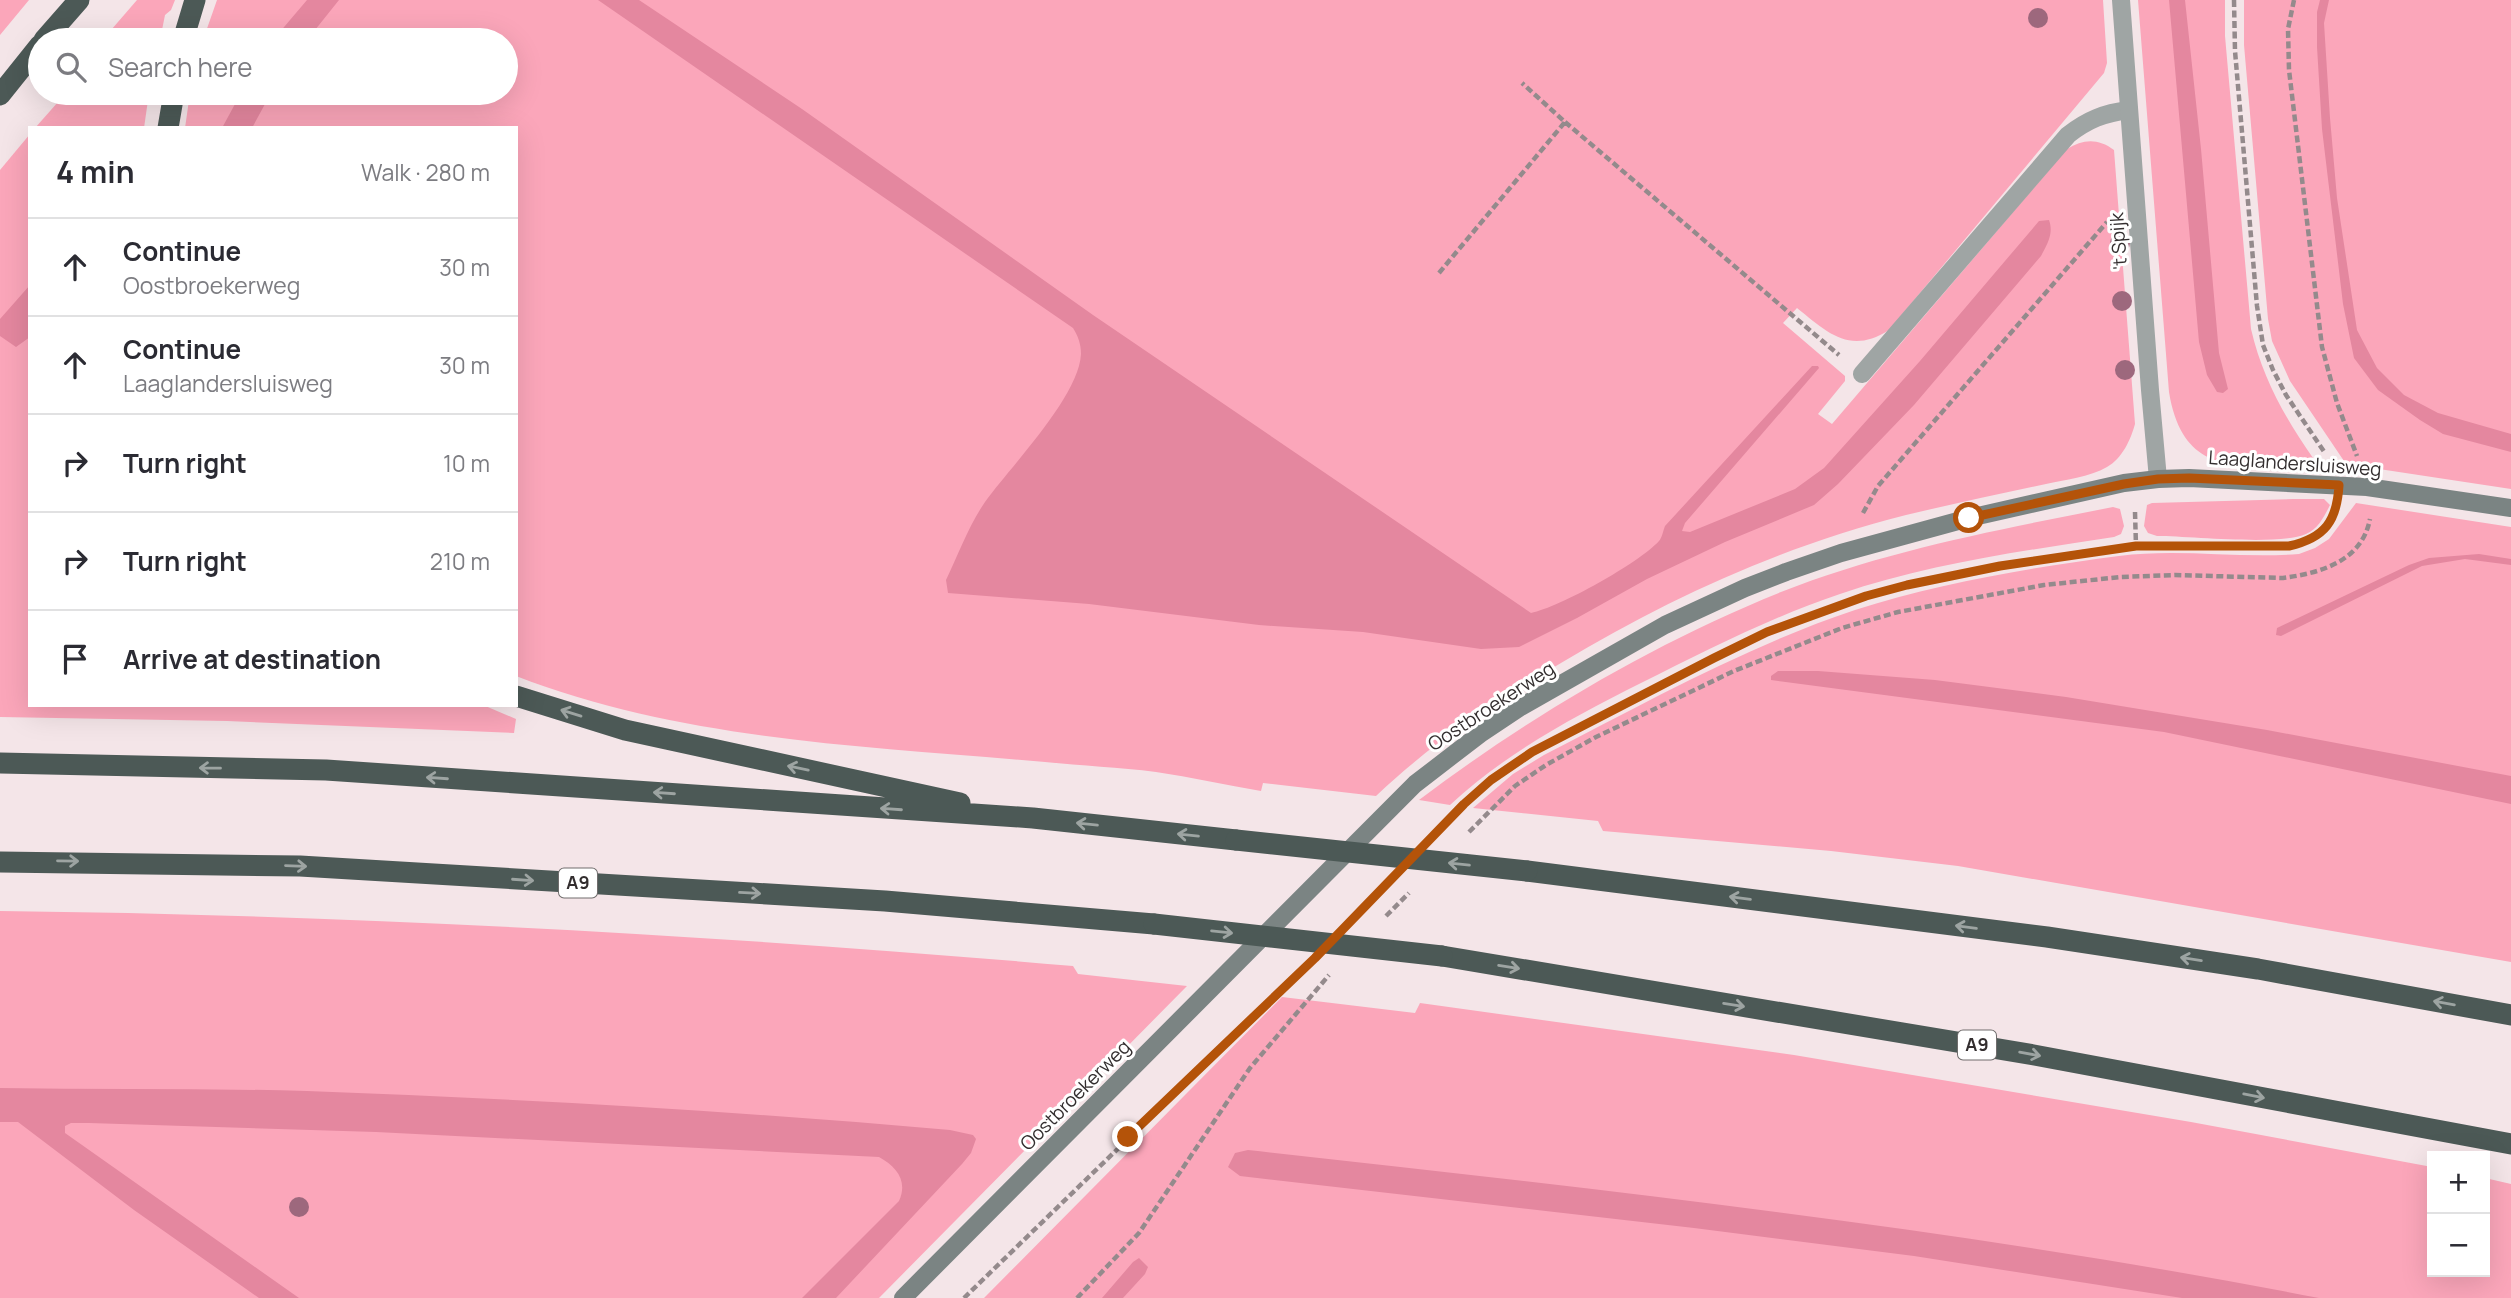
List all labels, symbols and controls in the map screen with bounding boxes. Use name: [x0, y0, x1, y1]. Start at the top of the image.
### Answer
search box: [28, 28, 518, 105]
icon: search: [52, 48, 90, 86]
text: Search here: [108, 49, 253, 85]
text: 4 min: [56, 151, 134, 192]
text: Walk · 280 m: [361, 156, 490, 188]
street label: 't Spijk: [2103, 211, 2133, 270]
text: Continue: [123, 233, 241, 269]
icon: ahead: [56, 248, 94, 286]
text: 30 m: [439, 251, 490, 283]
text: Oostbroekerweg: [123, 269, 300, 301]
text: Continue: [123, 331, 241, 367]
icon: ahead: [56, 346, 94, 384]
text: 30 m: [439, 349, 490, 381]
text: Laaglandersluisweg: [123, 367, 333, 399]
icon: right: [56, 444, 94, 482]
street label: Laaglandersluisweg: [2208, 444, 2382, 482]
text: Turn right: [123, 445, 247, 481]
text: 10 m: [443, 447, 490, 479]
route start: [1953, 502, 1984, 533]
icon: right: [56, 542, 94, 580]
text: Turn right: [123, 543, 247, 579]
text: 210 m: [430, 545, 490, 577]
icon: arrive: [56, 640, 94, 678]
text: Arrive at destination: [123, 641, 381, 677]
street label: Oostbroekerweg: [1422, 655, 1560, 757]
one-way arrow: [560, 706, 582, 719]
one-way arrow: [787, 760, 810, 774]
one-way arrow: [199, 761, 222, 774]
one-way arrow: [426, 771, 449, 784]
one-way arrow: [653, 786, 676, 799]
one-way arrow: [880, 802, 903, 815]
one-way arrow: [1076, 817, 1098, 830]
one-way arrow: [1178, 828, 1200, 841]
one-way arrow: [56, 854, 79, 868]
one-way arrow: [1448, 857, 1471, 870]
one-way arrow: [284, 859, 307, 872]
road number: A9: [559, 868, 597, 898]
one-way arrow: [511, 873, 534, 886]
one-way arrow: [738, 887, 761, 900]
one-way arrow: [1729, 892, 1752, 905]
one-way arrow: [1955, 920, 1977, 933]
one-way arrow: [1210, 925, 1233, 938]
one-way arrow: [2180, 952, 2203, 965]
one-way arrow: [1497, 961, 1520, 974]
one-way arrow: [2433, 995, 2456, 1009]
one-way arrow: [1722, 999, 1744, 1012]
road number: A9: [1958, 1030, 1996, 1060]
street label: Oostbroekerweg: [1014, 1034, 1136, 1156]
one-way arrow: [2018, 1048, 2041, 1061]
one-way arrow: [2242, 1090, 2265, 1103]
route end: [1112, 1121, 1143, 1152]
map controls: [2427, 1151, 2490, 1277]
button: +: [2427, 1151, 2490, 1214]
button: −: [2427, 1214, 2490, 1277]

